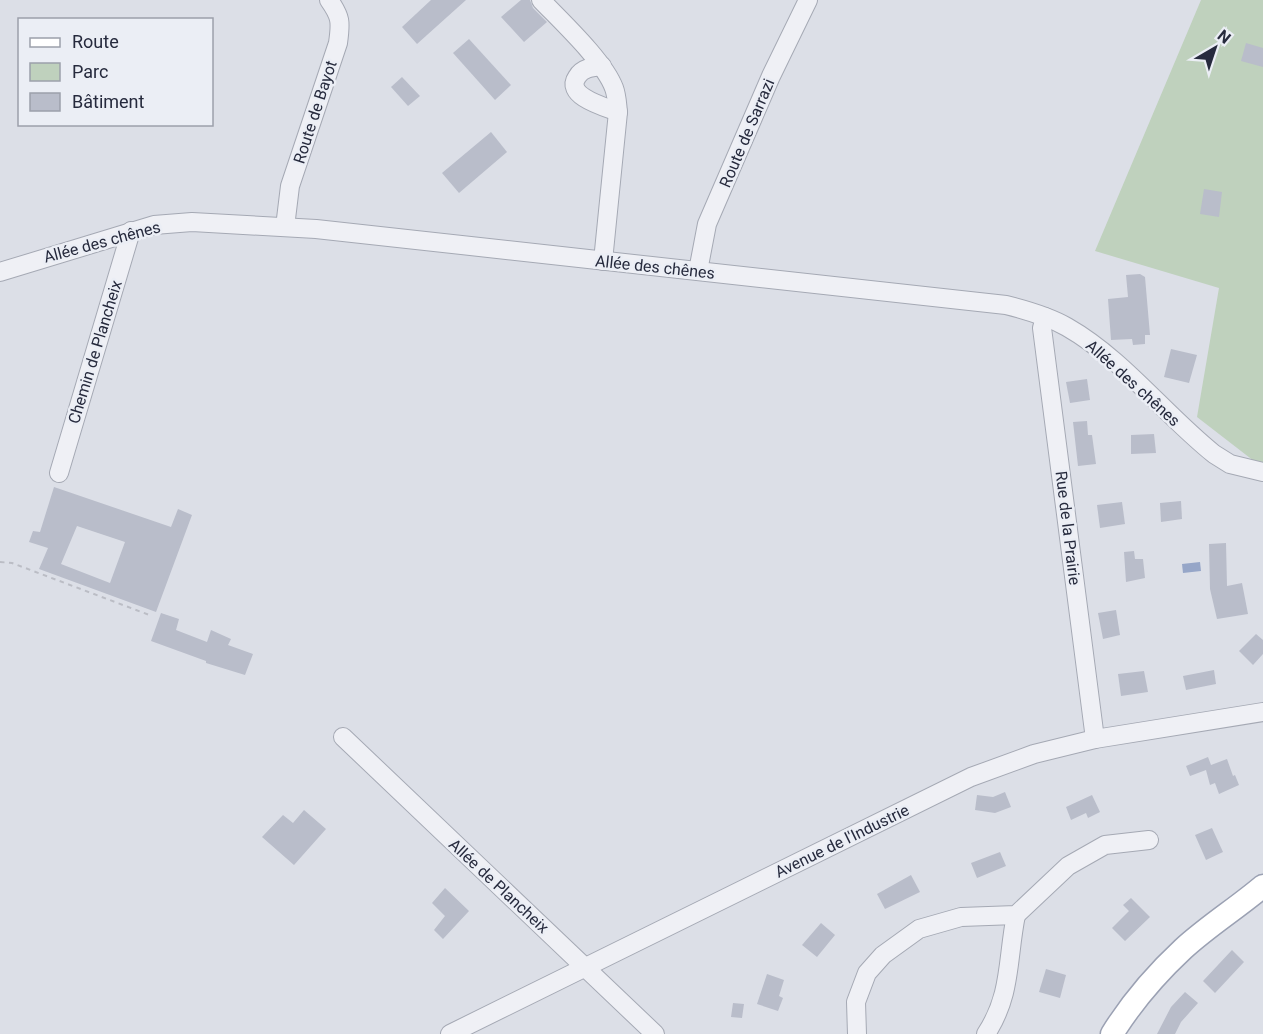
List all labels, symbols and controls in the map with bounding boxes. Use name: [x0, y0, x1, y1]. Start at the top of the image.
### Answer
legend: [18, 18, 213, 126]
north arrow: [1185, 18, 1245, 78]
text: N: [1214, 26, 1234, 48]
text: Route: [72, 31, 119, 52]
street label: Route de Bayot: [289, 58, 341, 166]
text: Parc: [72, 61, 108, 82]
street label: Route de Sarrazi: [716, 76, 778, 190]
text: Bâtiment: [72, 91, 145, 112]
street label: Allée des chênes: [42, 217, 162, 267]
street label: Allée des chênes: [594, 251, 716, 283]
street label: Chemin de Plancheix: [64, 278, 126, 426]
street label: Allée des chênes: [1082, 336, 1184, 430]
street label: Rue de la Prairie: [1052, 470, 1084, 586]
street label: Avenue de l'Industrie: [772, 800, 912, 882]
street label: Allée de Plancheix: [445, 835, 553, 937]

